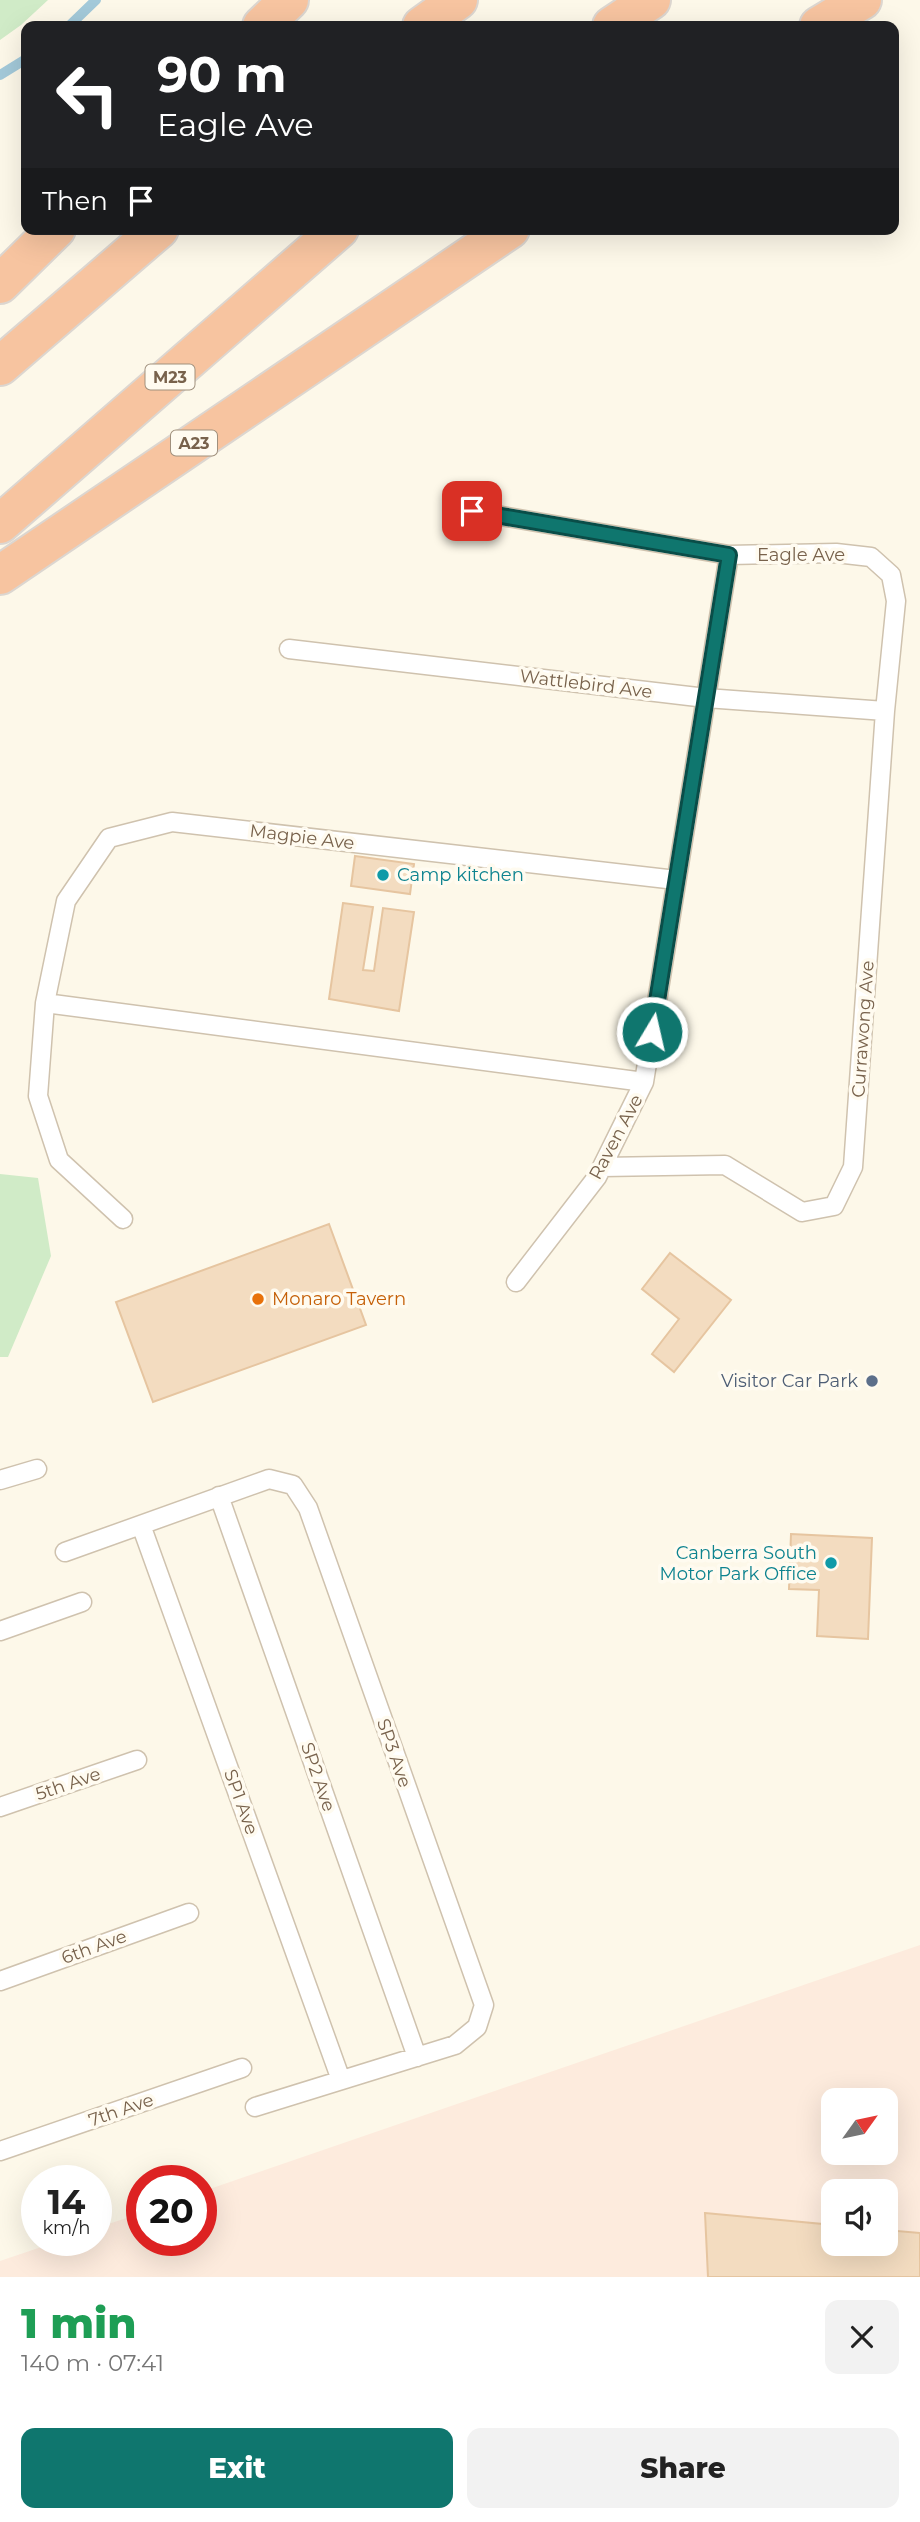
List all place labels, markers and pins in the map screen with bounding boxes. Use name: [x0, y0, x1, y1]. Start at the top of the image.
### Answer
pin: [442, 481, 502, 541]
place label: Camp kitchen: [397, 864, 524, 886]
marker: Camp kitchen: [375, 867, 391, 883]
place label: Monaro Tavern: [272, 1288, 406, 1310]
marker: Monaro Tavern: [250, 1291, 266, 1307]
place label: Visitor Car Park: [721, 1370, 858, 1392]
marker: Visitor Car Park: [864, 1373, 880, 1389]
place label: Canberra South Motor Park Office: [659, 1542, 817, 1585]
marker: Canberra South Motor Park Office: [823, 1555, 839, 1571]

